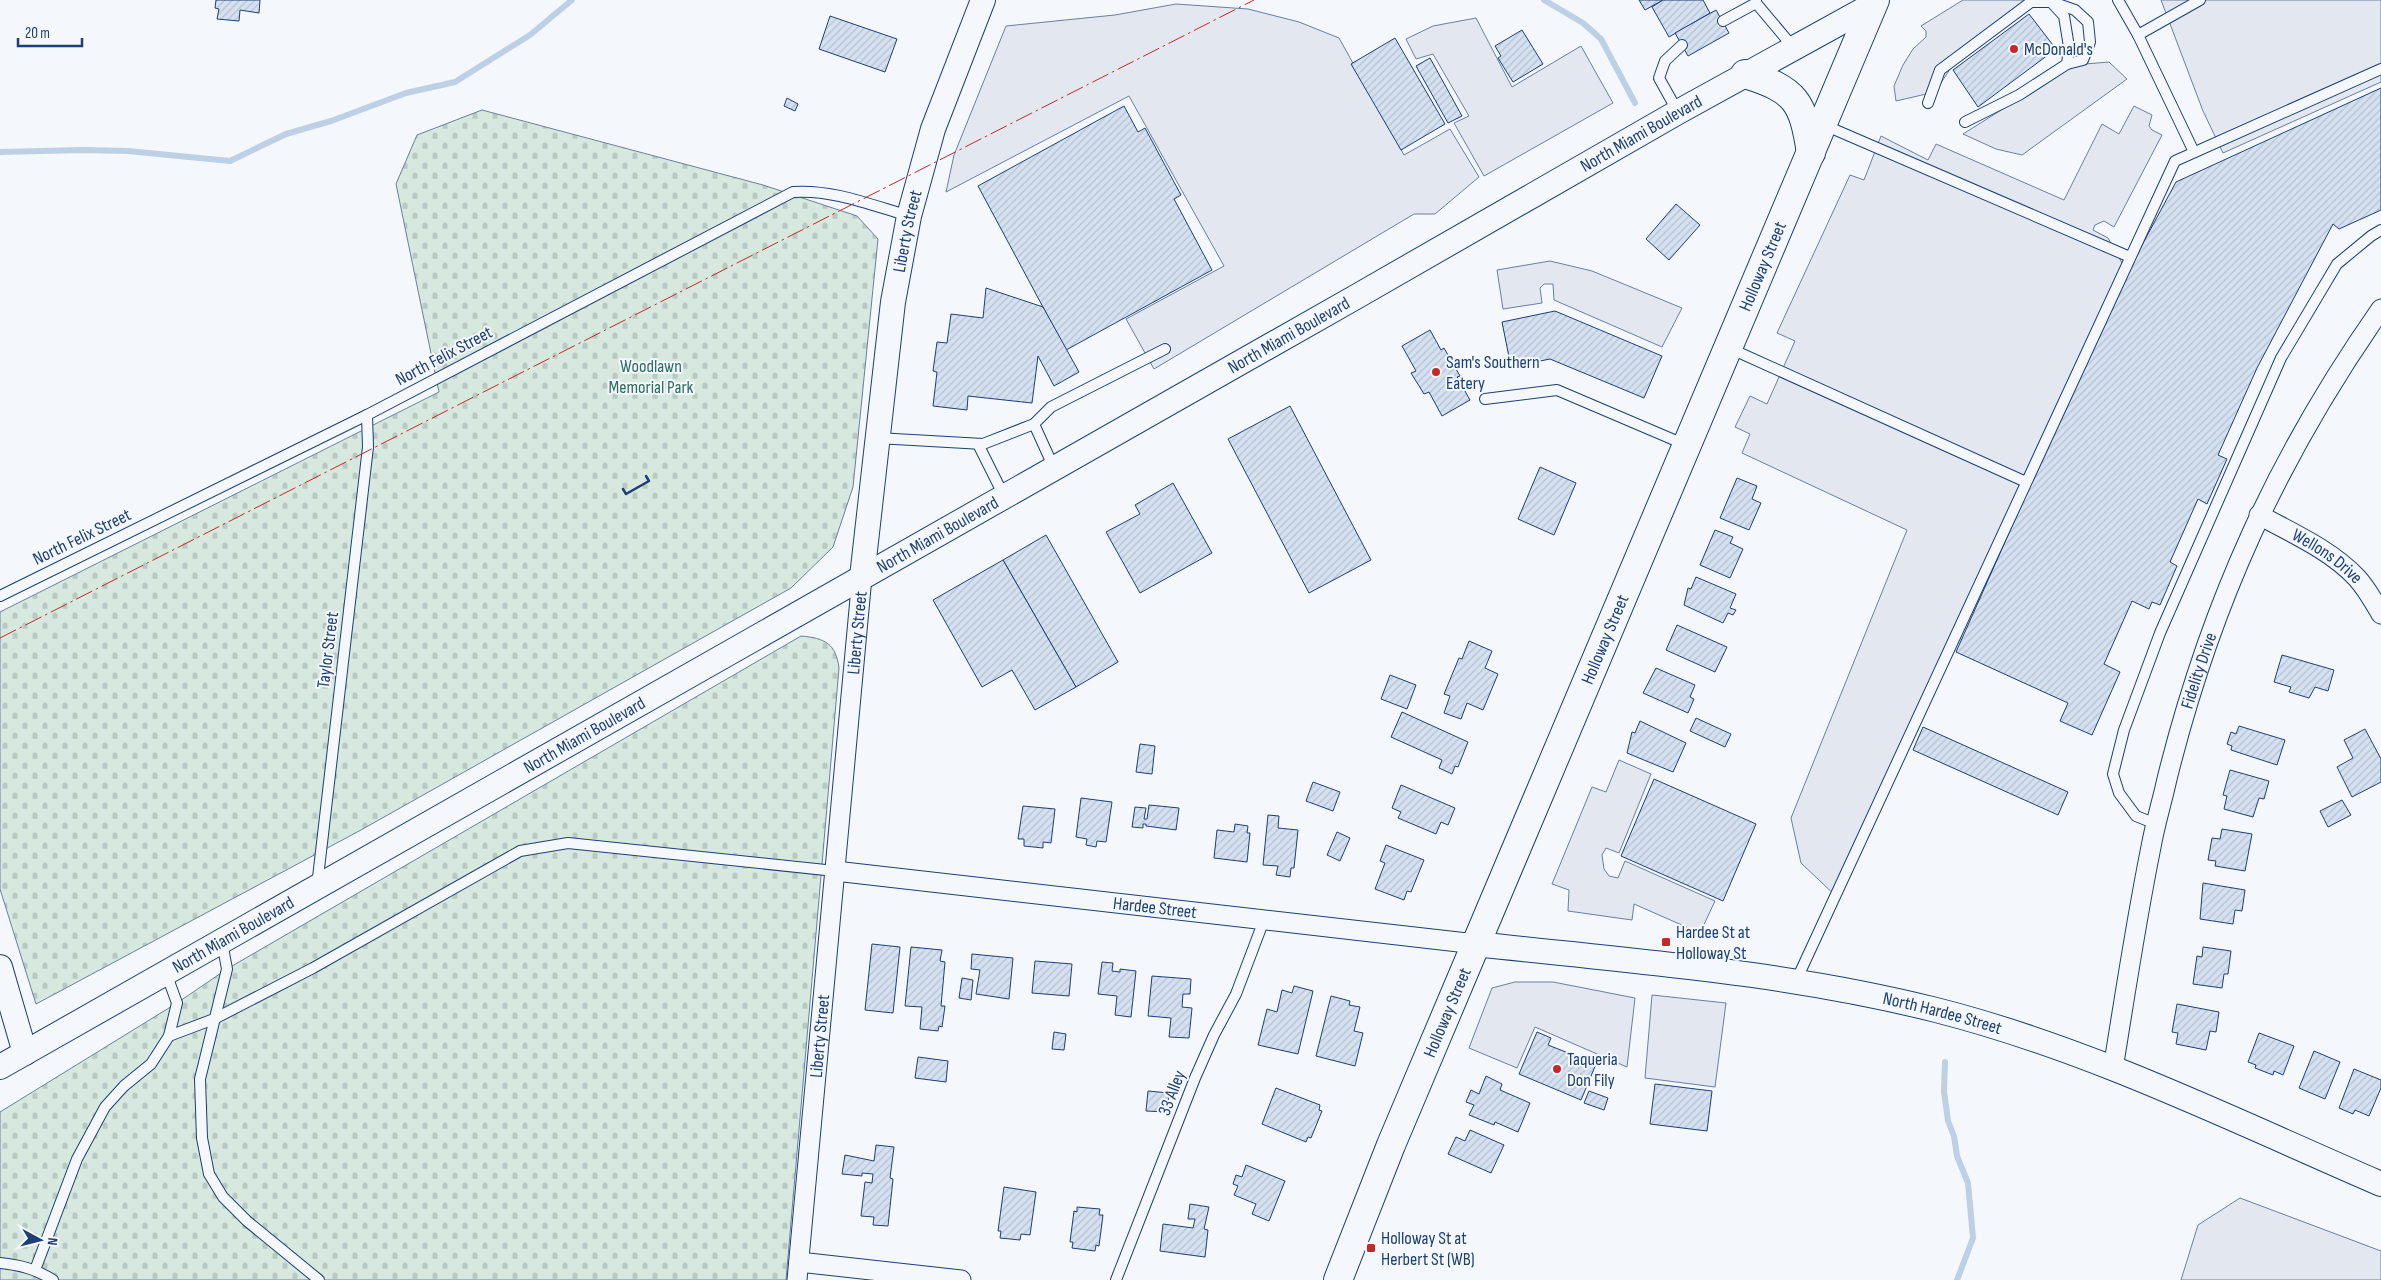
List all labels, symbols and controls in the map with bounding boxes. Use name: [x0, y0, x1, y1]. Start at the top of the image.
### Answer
scale bar: [18, 15, 81, 47]
text: 20 m: [25, 24, 50, 43]
place label: McDonald's: [2024, 39, 2093, 60]
marker: McDonald's: [2008, 43, 2020, 55]
street label: North Miami Boulevard: [1577, 90, 1705, 176]
street label: Liberty Street: [888, 187, 926, 274]
street label: Holloway Street: [1734, 218, 1791, 314]
street label: North Miami Boulevard: [1224, 292, 1353, 378]
street label: North Felix Street: [392, 321, 496, 390]
place label: Sam's Southern Eatery: [1446, 352, 1540, 394]
park label: Woodlawn Memorial Park: [609, 356, 694, 398]
marker: Sam's Southern Eatery: [1430, 366, 1442, 378]
street label: North Miami Boulevard: [873, 492, 1002, 577]
street label: North Felix Street: [30, 504, 135, 570]
street label: Wellons Drive: [2289, 524, 2367, 588]
street label: Liberty Street: [843, 590, 871, 675]
street label: Holloway Street: [1577, 591, 1633, 687]
street label: Taylor Street: [313, 610, 343, 689]
street label: Fidelity Drive: [2176, 629, 2221, 711]
street label: North Miami Boulevard: [520, 692, 649, 778]
street label: North Miami Boulevard: [168, 892, 298, 977]
street label: Hardee Street: [1112, 892, 1198, 923]
place label: Hardee St at Holloway St: [1676, 922, 1751, 964]
marker: Hardee St at Holloway St: [1660, 936, 1672, 948]
street label: Holloway Street: [1419, 964, 1475, 1060]
street label: North Hardee Street: [1881, 987, 2005, 1039]
street label: Liberty Street: [805, 993, 834, 1079]
place label: Taqueria Don Fily: [1567, 1049, 1618, 1091]
marker: Taqueria Don Fily: [1551, 1063, 1563, 1075]
street label: 33 Alley: [1154, 1067, 1190, 1119]
north arrow: [15, 1215, 65, 1265]
place label: Holloway St at Herbert St (WB): [1381, 1228, 1475, 1270]
text: N: [44, 1237, 61, 1246]
marker: Holloway St at Herbert St (WB): [1365, 1242, 1377, 1254]

